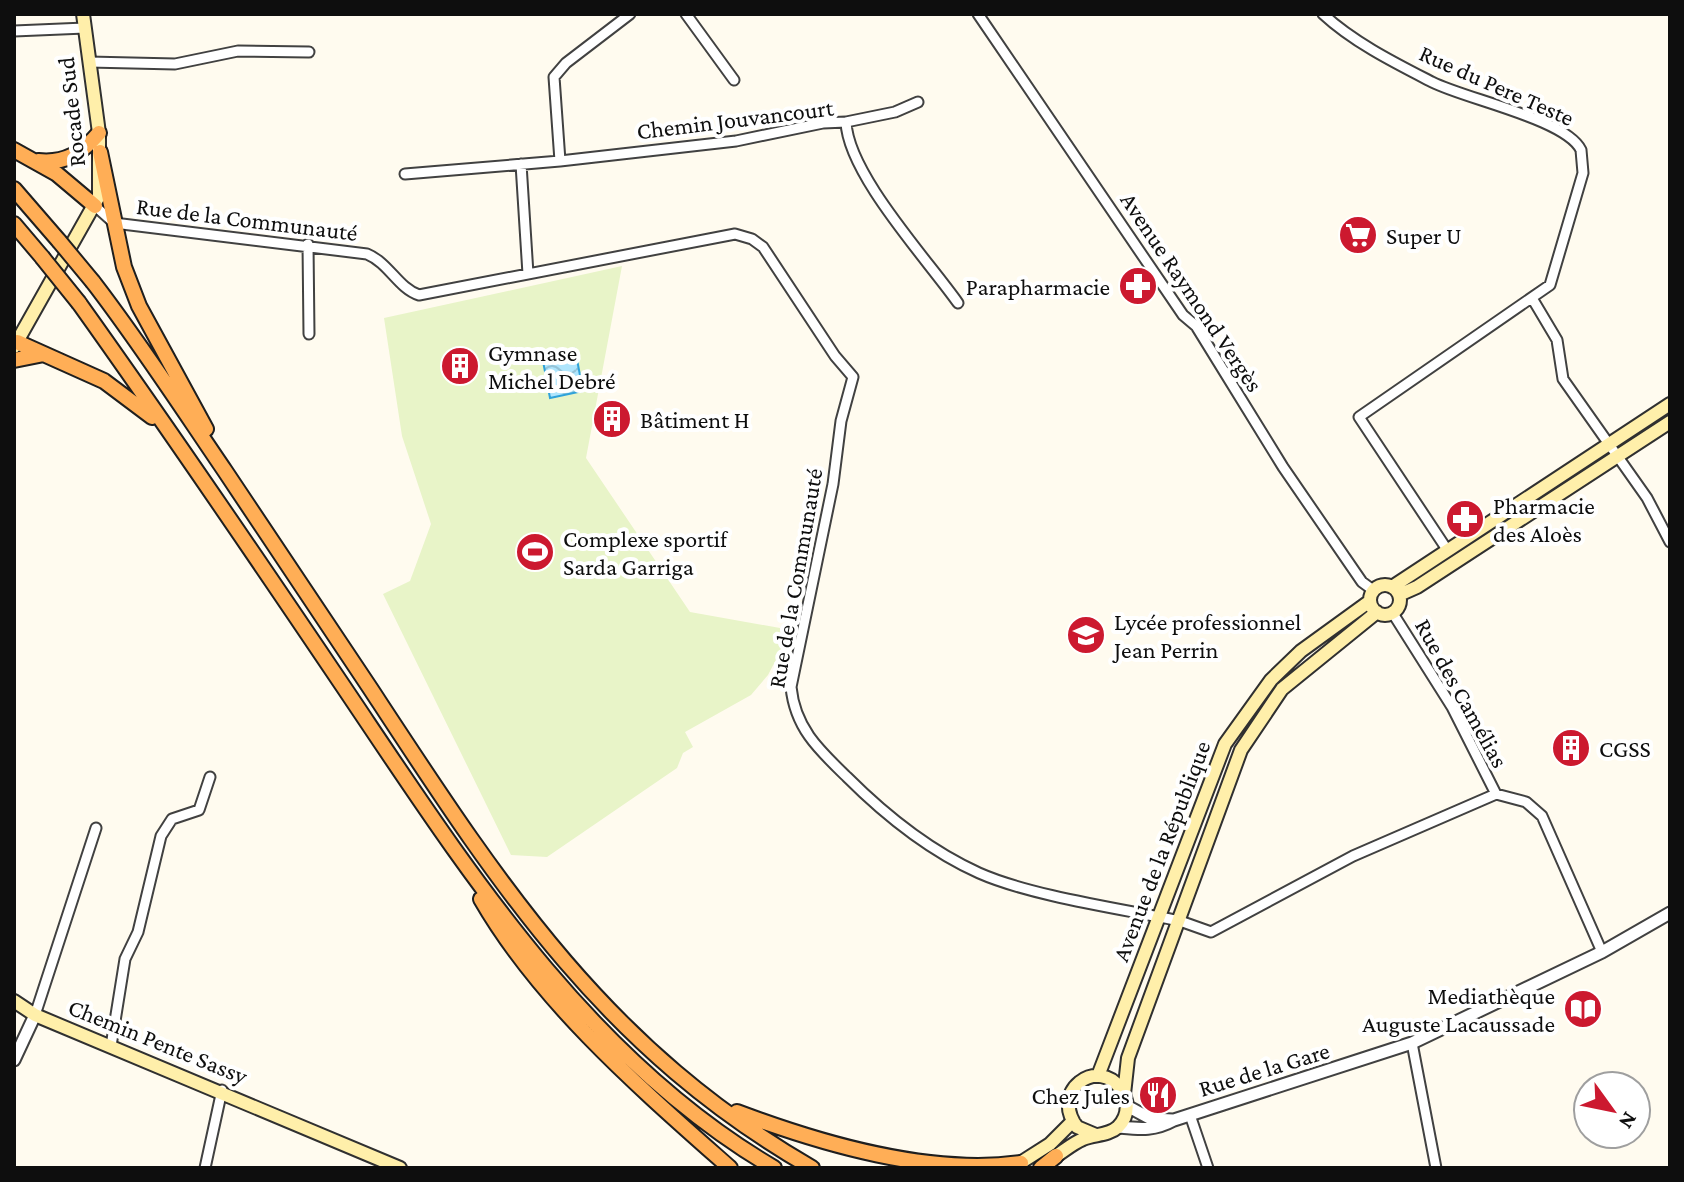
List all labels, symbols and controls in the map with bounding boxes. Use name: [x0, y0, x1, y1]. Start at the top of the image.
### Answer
street label: Rue du Pere Teste: [1416, 39, 1578, 131]
street label: Rocade Sud: [52, 55, 90, 168]
street label: Chemin Jouvancourt: [635, 93, 836, 144]
street label: Avenue Raymond Vergès: [1115, 187, 1269, 397]
street label: Rue de la Communauté: [135, 192, 359, 246]
supermarket icon: Super U: [1337, 214, 1379, 256]
place label: Super U: [1386, 222, 1462, 249]
pharmacy icon: Parapharmacie: [1117, 265, 1159, 307]
place label: Parapharmacie: [966, 273, 1110, 300]
place label: Gymnase Michel Debré: [488, 339, 616, 394]
building icon: Gymnase Michel Debré: [439, 345, 481, 387]
building icon: Bâtiment H: [591, 398, 633, 440]
place label: Bâtiment H: [640, 406, 749, 433]
street label: Rue de la Communauté: [762, 466, 828, 690]
place label: Pharmacie des Aloès: [1493, 492, 1595, 547]
pharmacy icon: Pharmacie des Aloès: [1444, 498, 1486, 540]
place label: Complexe sportif Sarda Garriga: [563, 525, 729, 580]
sports icon: Complexe sportif Sarda Garriga: [514, 531, 556, 573]
place label: Lycée professionnel Jean Perrin: [1112, 608, 1301, 663]
school or university icon: Lycée professionnel Jean Perrin: [1065, 614, 1107, 656]
street label: Rue des Camélias: [1410, 614, 1514, 772]
building icon: CGSS: [1550, 727, 1592, 769]
place label: CGSS: [1599, 735, 1651, 762]
street label: Avenue de la République: [1106, 737, 1216, 965]
place label: Mediathèque Auguste Lacaussade: [1362, 982, 1555, 1037]
library icon: Mediathèque Auguste Lacaussade: [1562, 988, 1604, 1030]
street label: Chemin Pente Sassy: [65, 993, 252, 1090]
street label: Rue de la Gare: [1195, 1036, 1333, 1102]
north arrow: [1572, 1070, 1652, 1150]
restaurant icon: Chez Jules: [1137, 1074, 1179, 1116]
place label: Chez Jules: [1032, 1082, 1130, 1109]
text: N: [1614, 1108, 1643, 1134]

